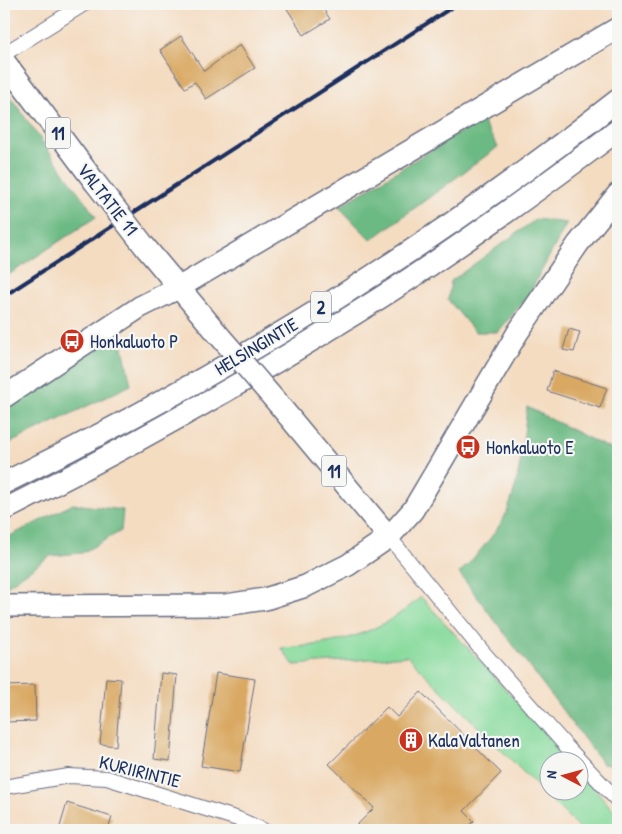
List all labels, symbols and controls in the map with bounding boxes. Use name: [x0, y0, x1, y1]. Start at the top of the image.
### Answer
road number: 11: [46, 118, 70, 148]
street label: VALTATIE 11: [72, 157, 145, 241]
road number: 2: [311, 292, 331, 322]
street label: HELSINGINTIE: [209, 311, 303, 381]
bus stop icon: Honkaluoto P: [59, 328, 85, 354]
place label: Honkaluoto P: [90, 328, 178, 354]
bus stop icon: Honkaluoto E: [455, 434, 481, 460]
place label: Honkaluoto E: [486, 434, 574, 460]
road number: 11: [322, 456, 346, 486]
building icon: KalaValtanen: [398, 727, 424, 753]
place label: KalaValtanen: [428, 727, 520, 753]
street label: KURIIRINTIE: [97, 748, 184, 794]
north arrow: [540, 752, 590, 802]
text: N: [541, 769, 560, 779]

